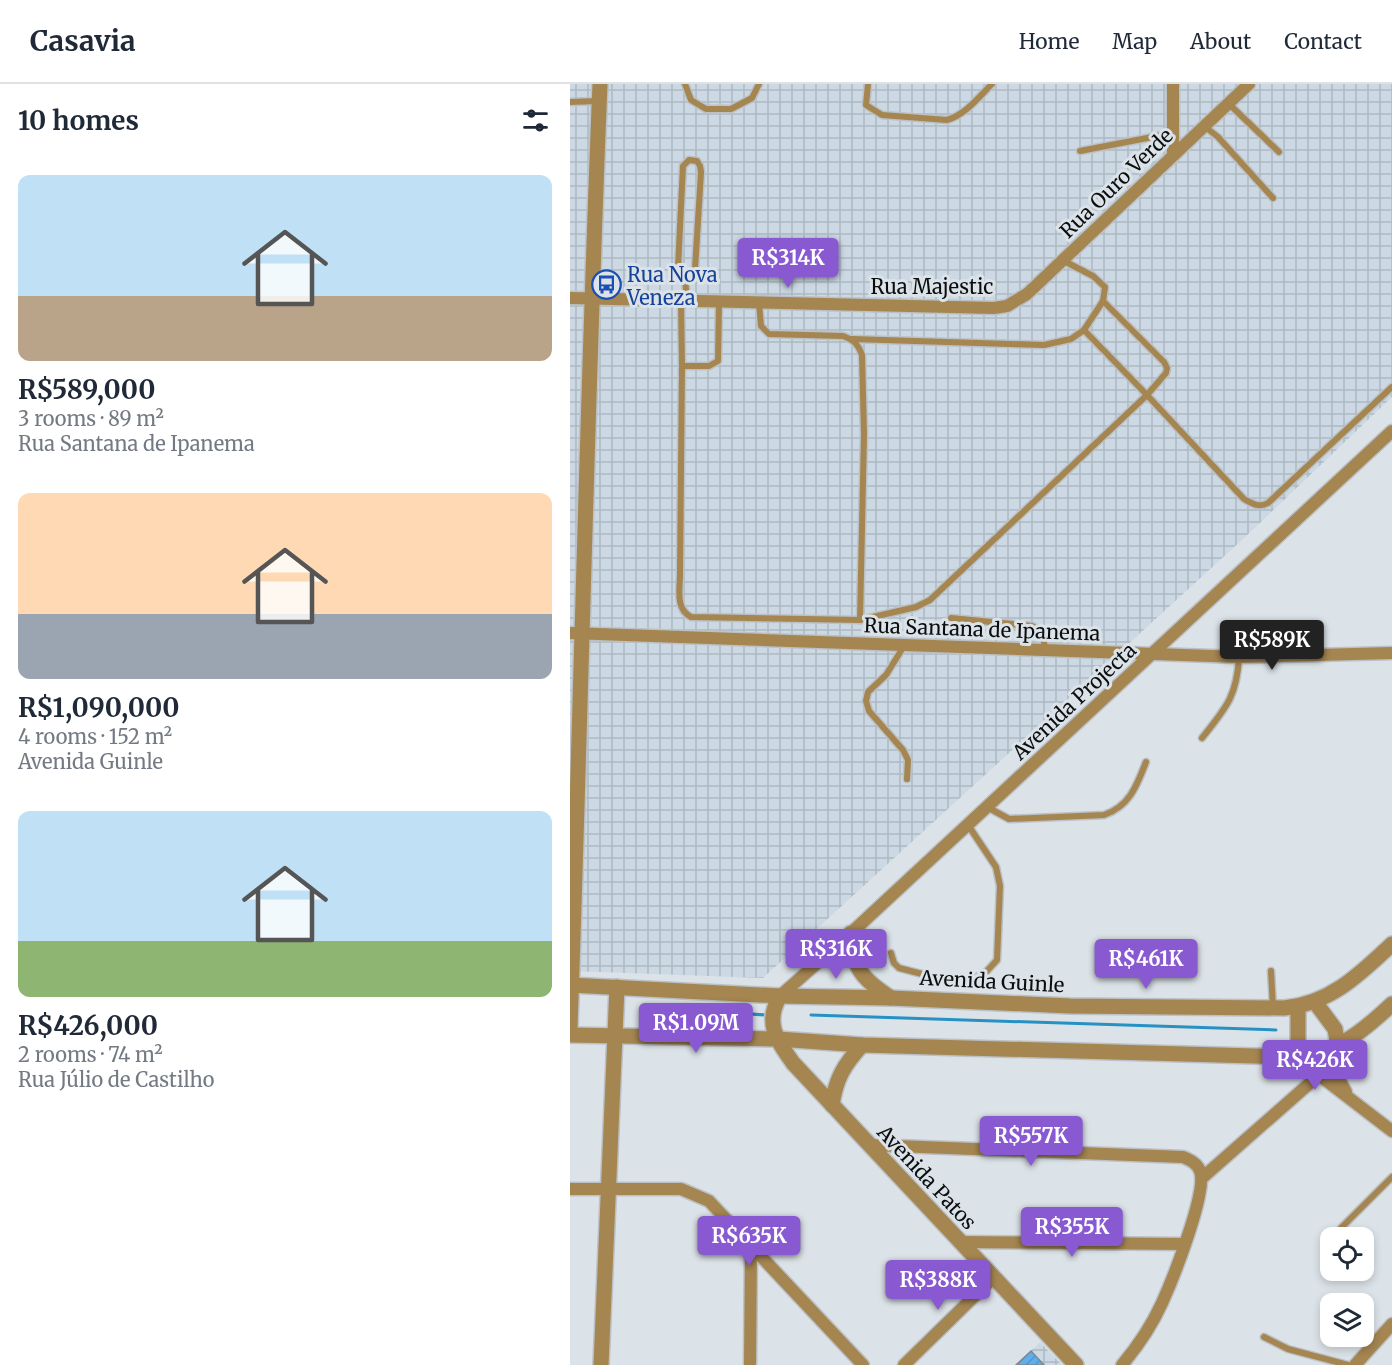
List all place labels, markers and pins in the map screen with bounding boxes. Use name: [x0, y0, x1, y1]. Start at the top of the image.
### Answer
pin: R$314K: [739, 238, 837, 289]
place label: Rua Nova Veneza: [626, 262, 718, 310]
bus stop icon: Rua Nova Veneza: [590, 269, 622, 301]
pin: R$589K: [1223, 620, 1321, 671]
pin: R$316K: [787, 929, 885, 980]
pin: R$461K: [1097, 939, 1195, 990]
pin: R$1.09M: [641, 1003, 751, 1054]
pin: R$426K: [1266, 1040, 1364, 1091]
pin: R$557K: [982, 1116, 1080, 1167]
pin: R$355K: [1023, 1207, 1121, 1258]
pin: R$635K: [700, 1216, 798, 1267]
pin: R$388K: [889, 1260, 987, 1311]

